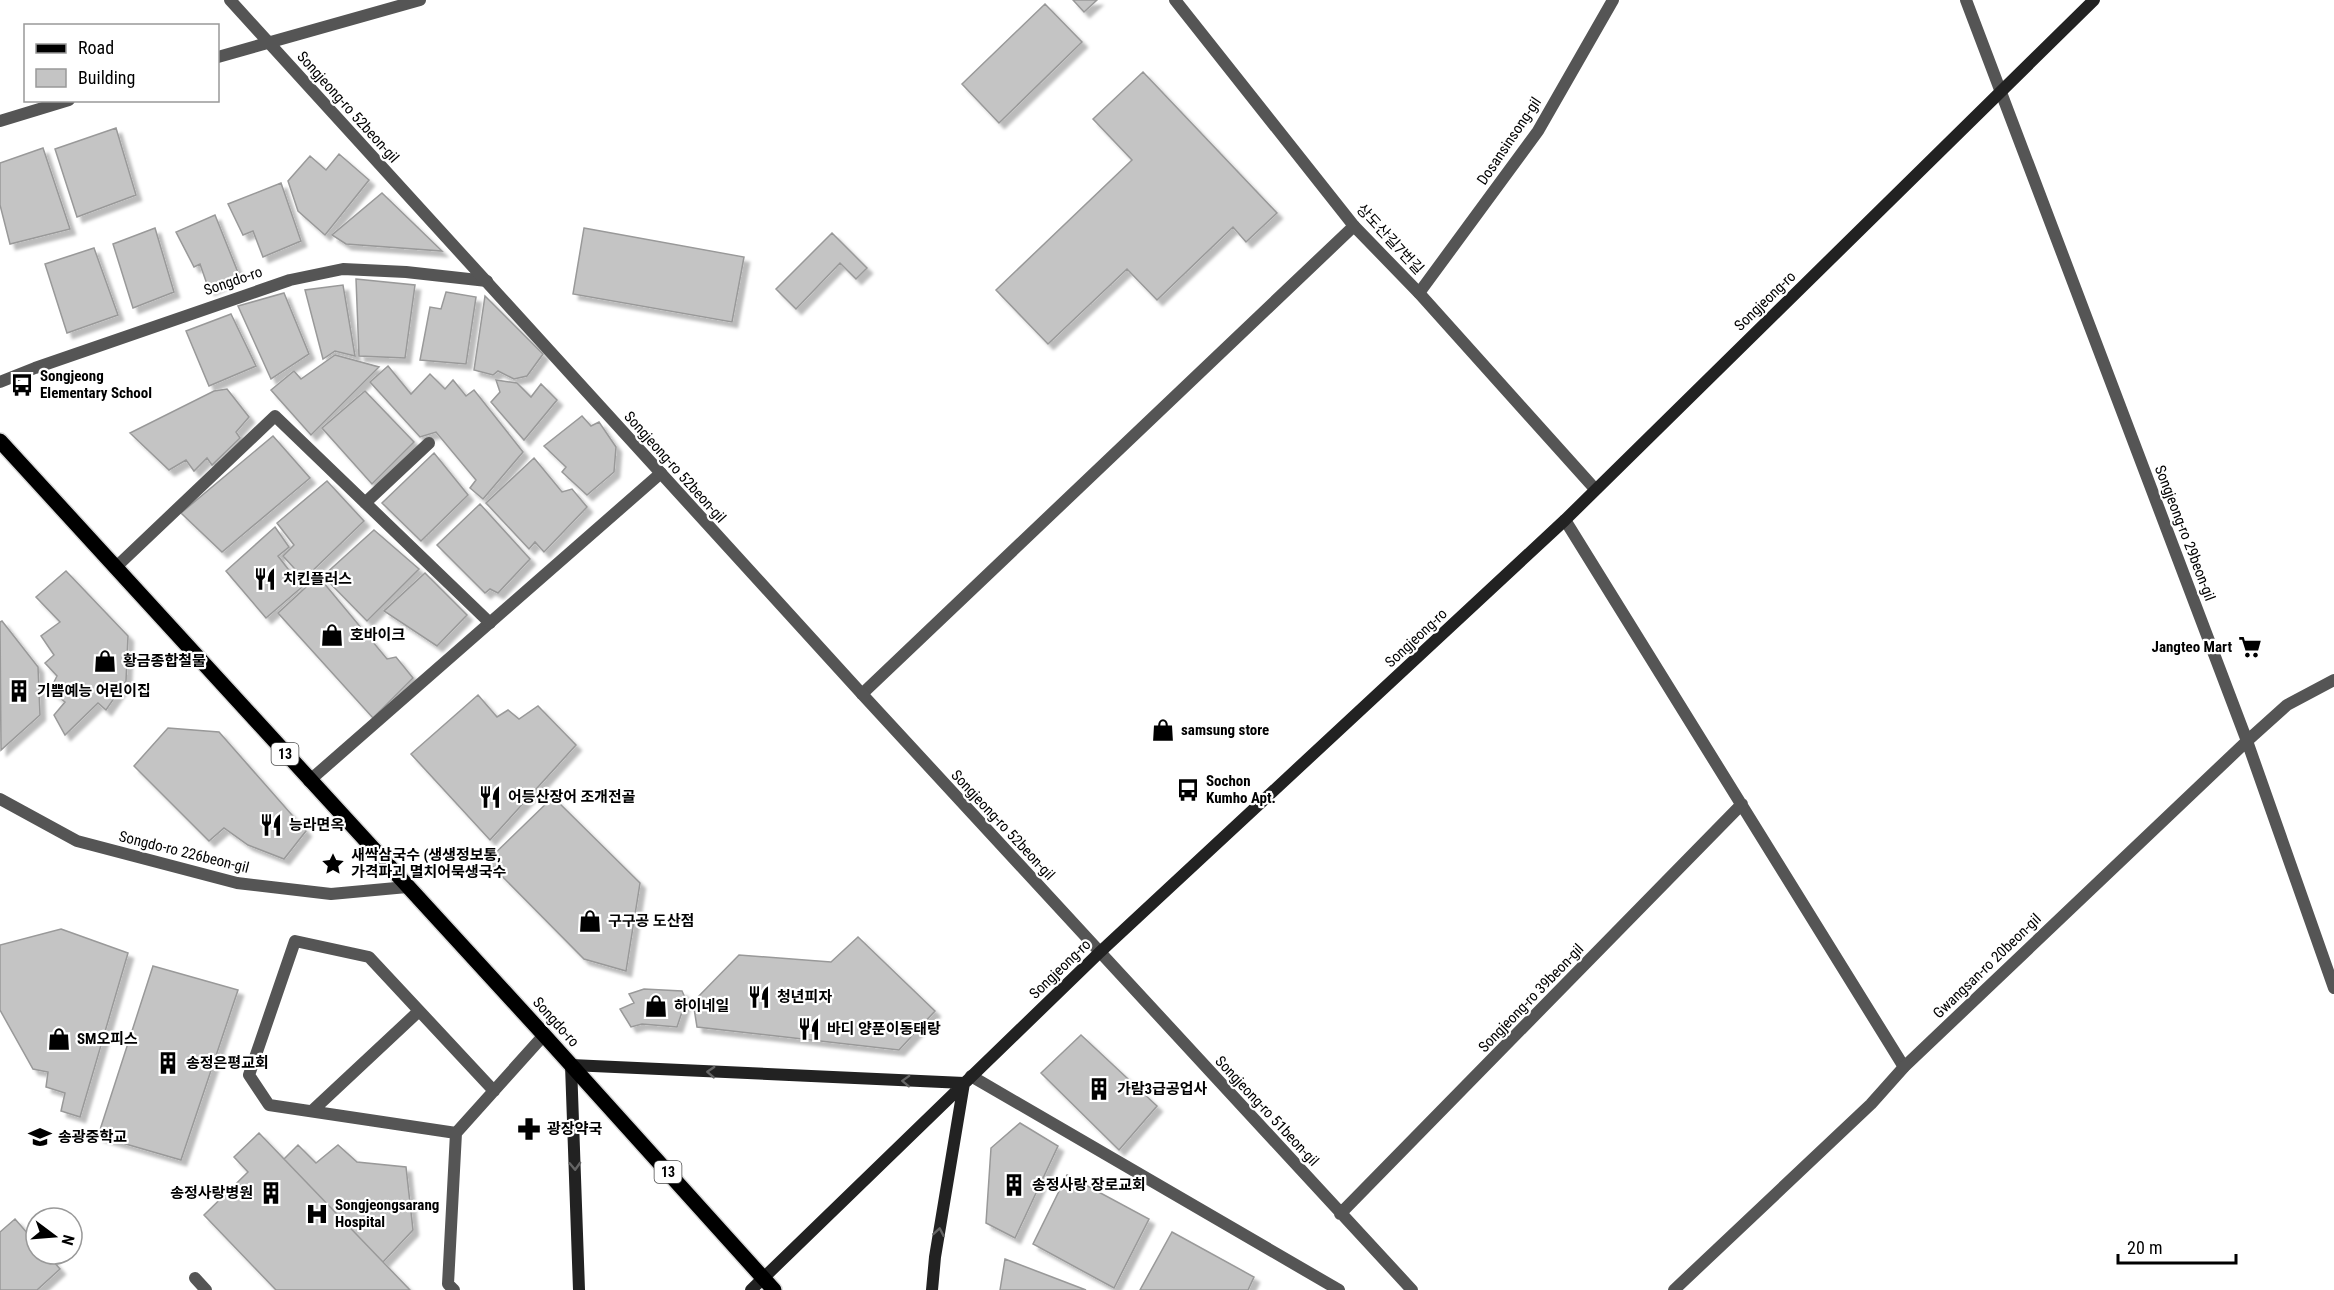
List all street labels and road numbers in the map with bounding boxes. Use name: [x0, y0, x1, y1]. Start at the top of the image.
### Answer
street label: Songjeong-ro 52beon-gil: [293, 48, 403, 166]
street label: Dosansinsong-gil: [1473, 94, 1545, 188]
street label: 상도산길7번길: [1353, 200, 1427, 278]
street label: Songdo-ro: [201, 263, 265, 299]
street label: Songjeong-ro: [1731, 267, 1799, 335]
street label: Songjeong-ro 52beon-gil: [620, 408, 730, 526]
street label: Songjeong-ro 29beon-gil: [2151, 463, 2219, 603]
street label: Songjeong-ro: [1381, 605, 1451, 671]
road number: 13: [272, 743, 298, 765]
street label: Songjeong-ro 52beon-gil: [947, 766, 1059, 884]
street label: Songdo-ro 226beon-gil: [117, 827, 251, 877]
street label: Gwangsan-ro 20beon-gil: [1929, 910, 2045, 1022]
street label: Songjeong-ro: [1026, 935, 1094, 1003]
street label: Songjeong-ro 39beon-gil: [1475, 940, 1587, 1056]
street label: Songdo-ro: [529, 993, 583, 1051]
street label: Songjeong-ro 51beon-gil: [1211, 1052, 1323, 1170]
road number: 13: [654, 1161, 682, 1183]

